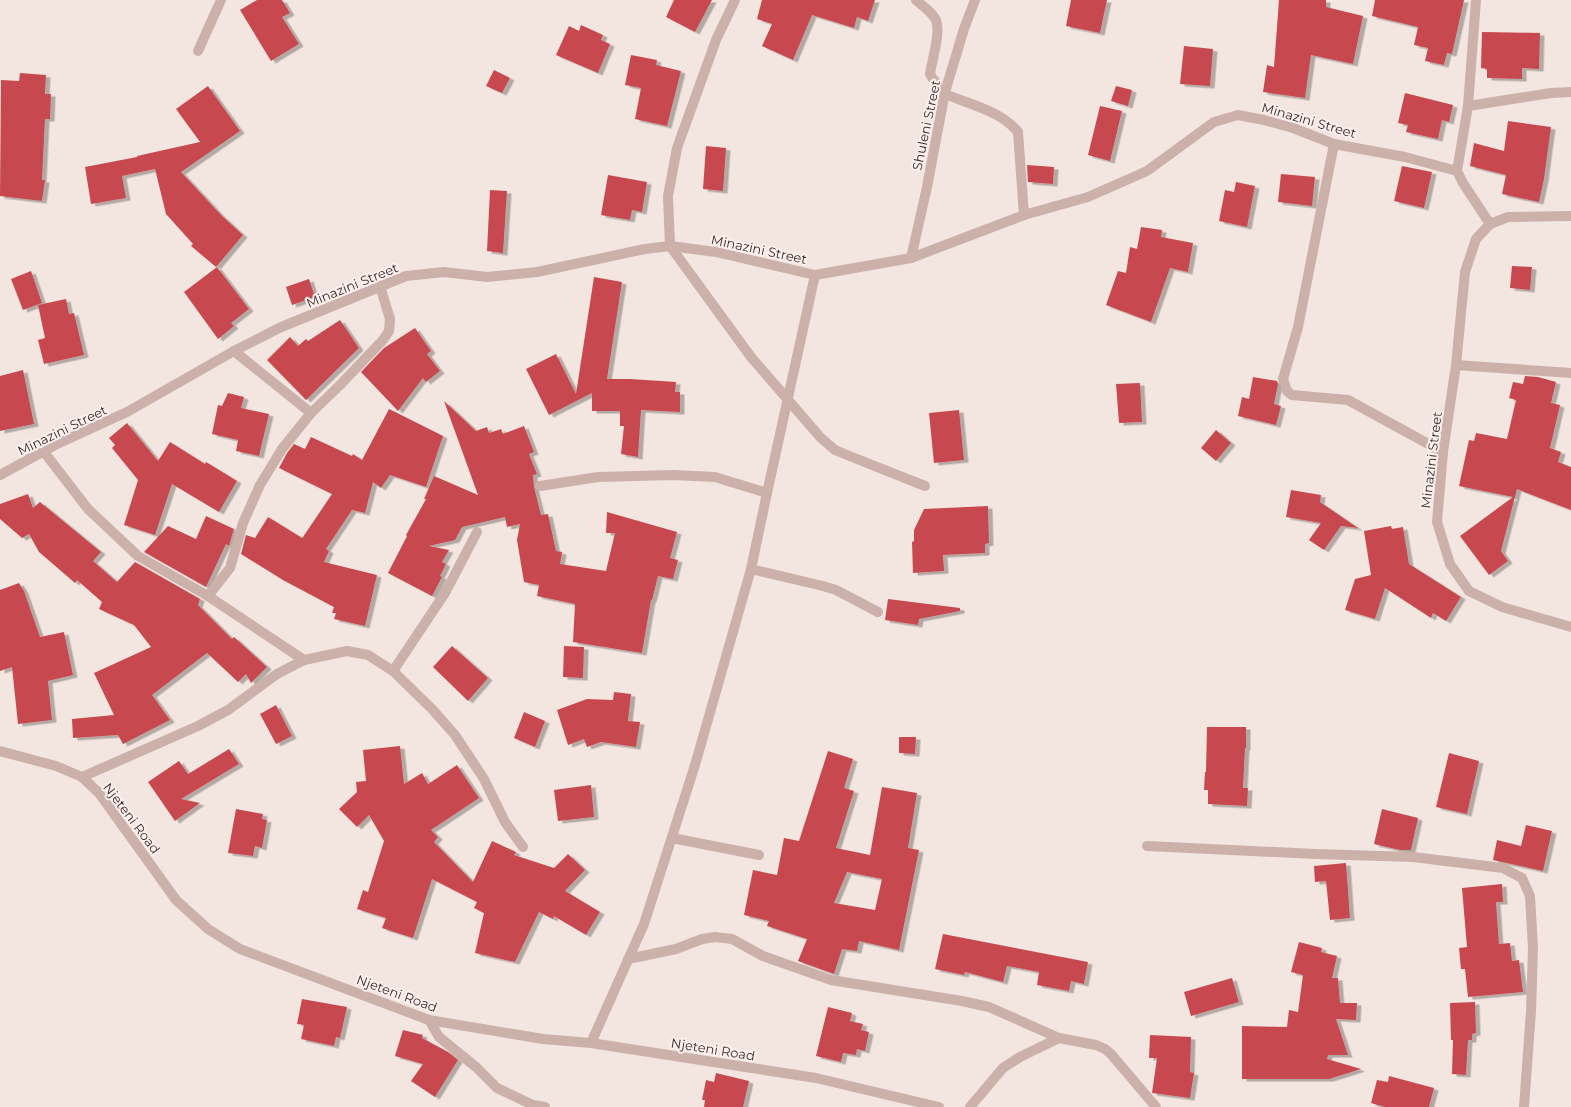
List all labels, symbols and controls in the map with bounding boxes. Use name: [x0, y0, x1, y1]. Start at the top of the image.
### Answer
street label: Shuleni Street: [909, 78, 943, 172]
street label: Minazini Street: [1260, 99, 1358, 141]
street label: Minazini Street: [710, 231, 808, 267]
street label: Minazini Street: [304, 259, 400, 311]
street label: Minazini Street: [15, 401, 109, 459]
street label: Minazini Street: [1417, 411, 1445, 509]
street label: Njeteni Road: [100, 779, 164, 857]
street label: Njeteni Road: [354, 971, 440, 1015]
street label: Njeteni Road: [670, 1034, 756, 1064]

